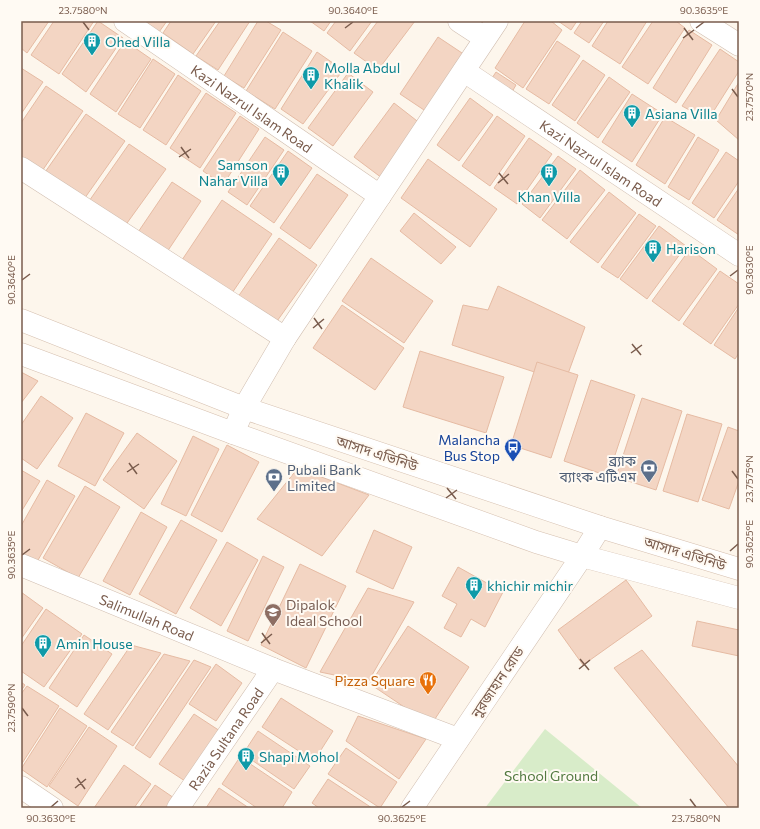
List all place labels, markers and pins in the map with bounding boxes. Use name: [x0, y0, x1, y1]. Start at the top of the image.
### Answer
building icon: Ohed Villa: [82, 31, 102, 56]
place label: Ohed Villa: [105, 33, 170, 50]
place label: Molla Abdul Khalik: [324, 59, 400, 92]
building icon: Molla Abdul Khalik: [301, 65, 321, 90]
building icon: Asiana Villa: [622, 103, 642, 128]
place label: Asiana Villa: [645, 105, 718, 122]
place label: Samson Nahar Villa: [199, 156, 268, 189]
building icon: Samson Nahar Villa: [271, 162, 291, 187]
building icon: Khan Villa: [539, 162, 559, 187]
place label: Khan Villa: [517, 188, 581, 205]
building icon: Harison: [643, 238, 663, 263]
place label: Harison: [666, 240, 716, 257]
place label: Malancha Bus Stop: [438, 431, 500, 464]
bus stop icon: Malancha Bus Stop: [503, 437, 523, 462]
place label: ব্র্যাক ব্যাংক এটিএম: [559, 452, 637, 485]
bank icon: ব্র্যাক ব্যাংক এটিএম: [639, 458, 659, 483]
place label: Pubali Bank Limited: [287, 461, 361, 494]
bank icon: Pubali Bank Limited: [264, 467, 284, 492]
building icon: khichir michir: [464, 575, 484, 600]
place label: khichir michir: [487, 577, 573, 594]
place label: Dipalok Ideal School: [286, 596, 362, 629]
school or university icon: Dipalok Ideal School: [263, 602, 283, 627]
building icon: Amin House: [33, 633, 53, 658]
place label: Amin House: [56, 635, 133, 652]
restaurant icon: Pizza Square: [418, 670, 438, 695]
place label: Pizza Square: [334, 672, 415, 689]
building icon: Shapi Mohol: [236, 746, 256, 771]
place label: Shapi Mohol: [259, 748, 339, 765]

